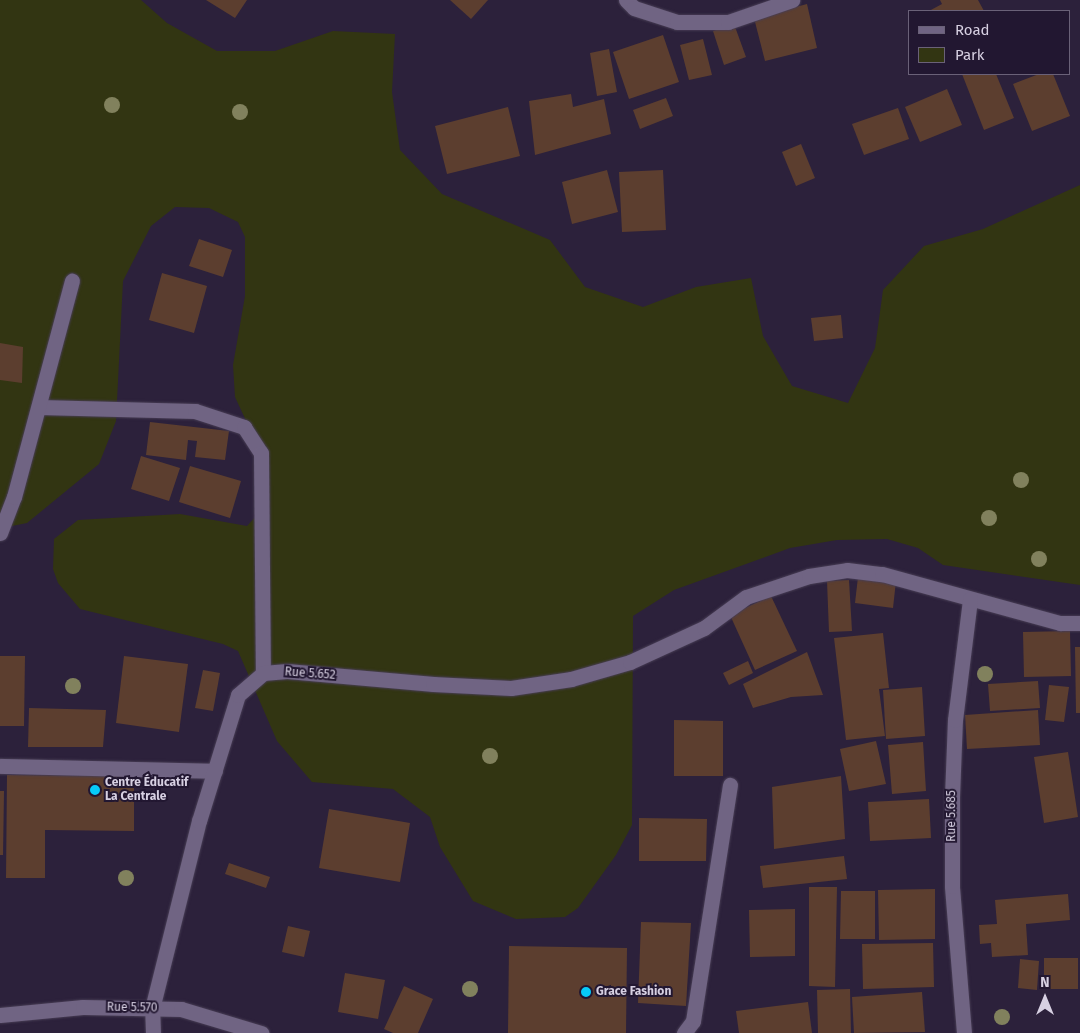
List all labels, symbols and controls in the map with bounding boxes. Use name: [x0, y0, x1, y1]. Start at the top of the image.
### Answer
legend: [908, 10, 1070, 75]
text: Road: [955, 21, 990, 39]
text: Park: [955, 46, 985, 64]
street label: Rue 5.652: [284, 665, 336, 683]
place label: Centre Éducatif La Centrale: [105, 776, 188, 804]
marker: Centre Éducatif La Centrale: [89, 784, 101, 796]
street label: Rue 5.685: [945, 790, 959, 842]
north arrow: [1020, 973, 1070, 1023]
text: N: [1040, 974, 1050, 991]
place label: Grace Fashion: [596, 985, 671, 999]
marker: Grace Fashion: [580, 986, 592, 998]
street label: Rue 5.570: [107, 1000, 157, 1016]

